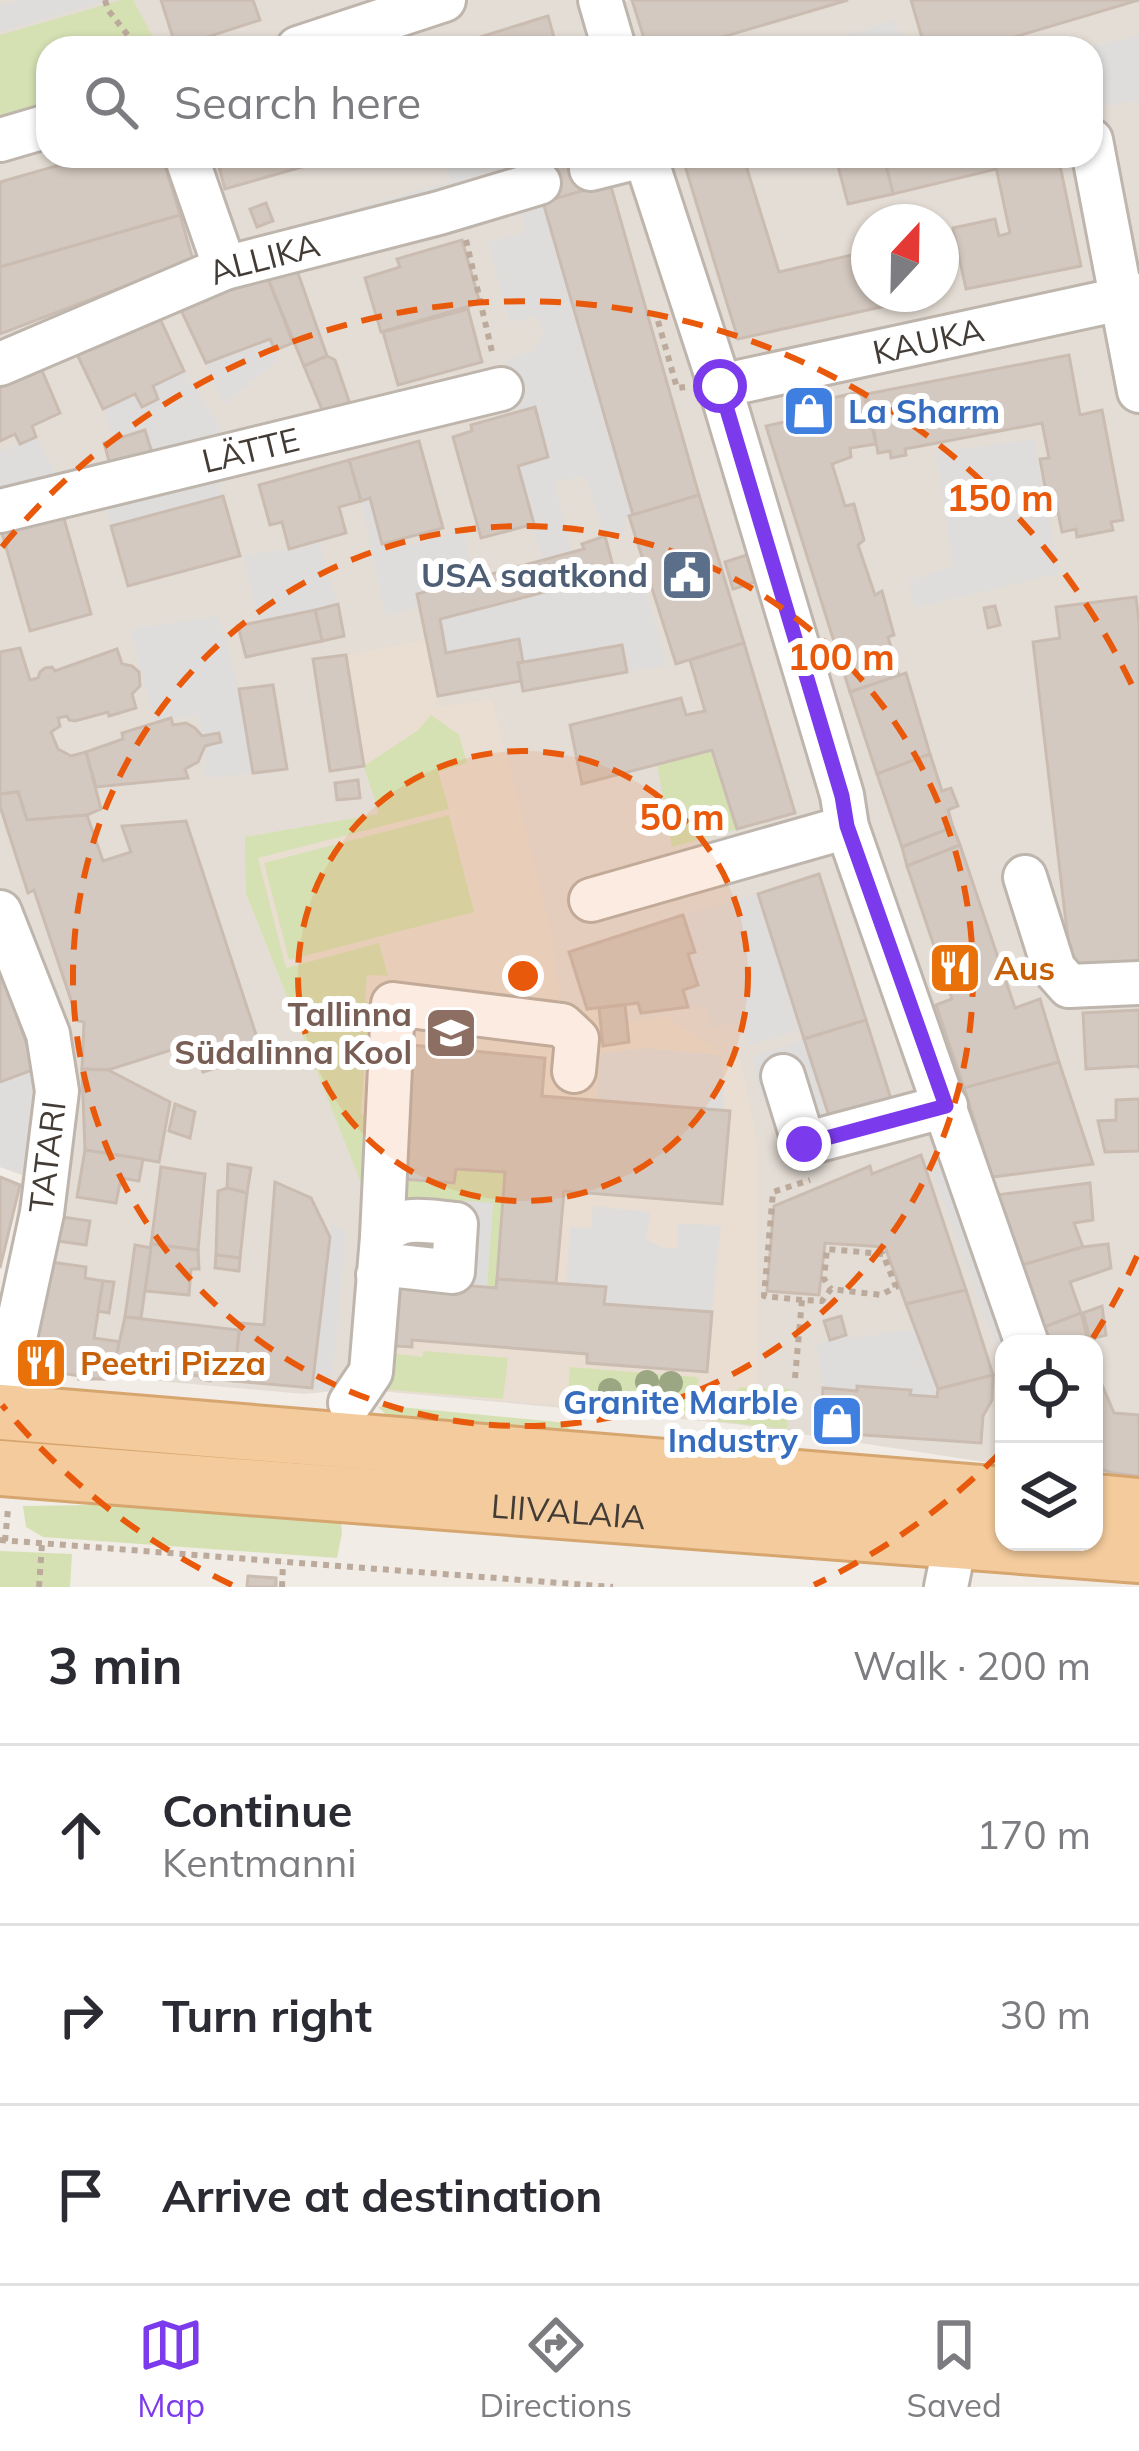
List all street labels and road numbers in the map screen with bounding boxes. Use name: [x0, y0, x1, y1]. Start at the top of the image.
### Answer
street label: ALLIKA: [202, 224, 324, 293]
street label: KAUKA: [869, 308, 987, 372]
street label: LÄTTE: [198, 418, 303, 481]
street label: TATARI: [19, 1099, 74, 1215]
street label: LIIVALAIA: [490, 1485, 647, 1537]

